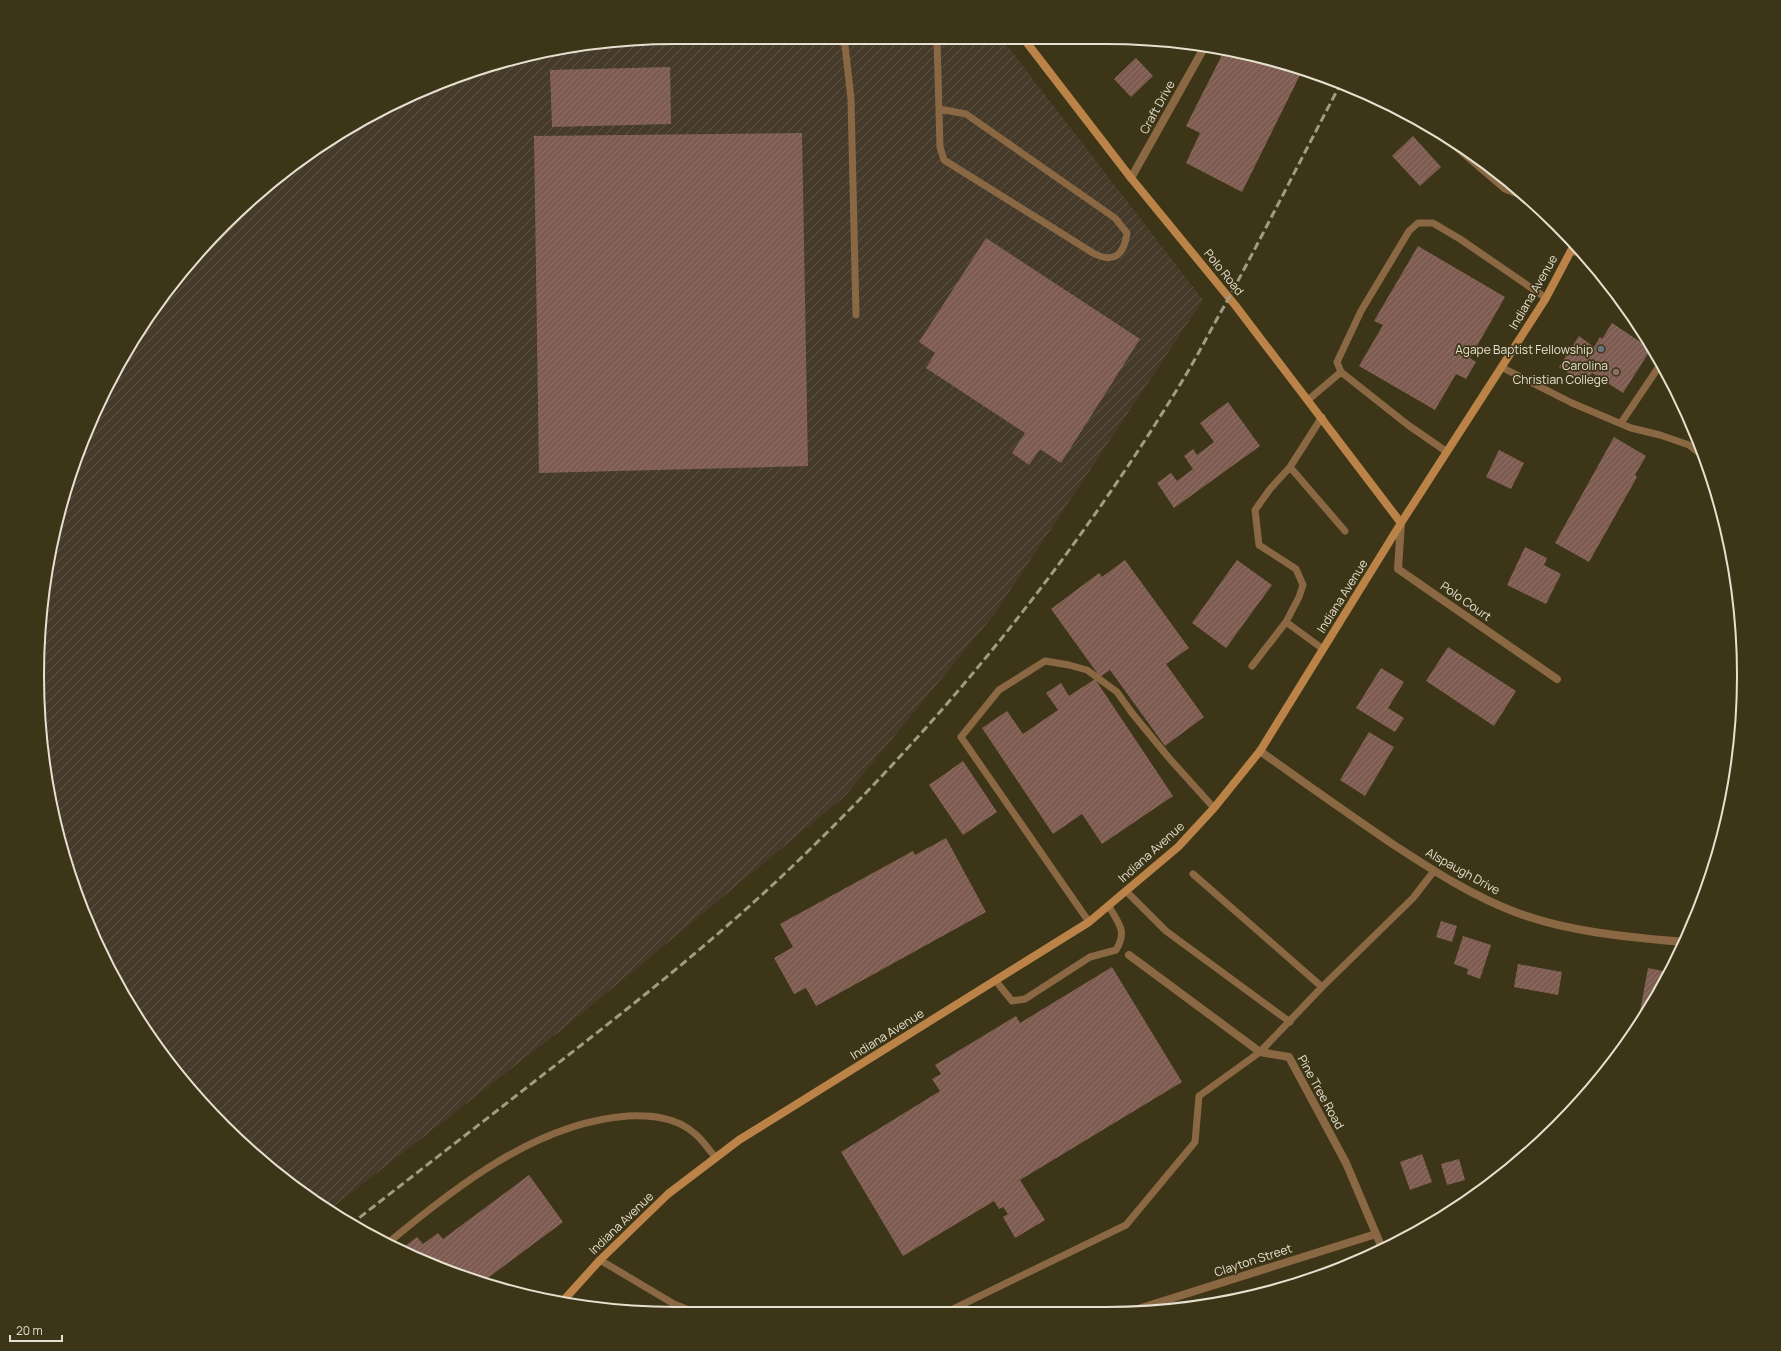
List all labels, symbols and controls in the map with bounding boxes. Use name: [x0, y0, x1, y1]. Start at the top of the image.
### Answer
street label: Craft Drive: [1135, 77, 1179, 137]
street label: Polo Road: [1200, 245, 1248, 299]
street label: Indiana Avenue: [1505, 251, 1561, 333]
place label: Agape Baptist Fellowship: [1455, 341, 1593, 358]
marker: Agape Baptist Fellowship: [1596, 344, 1606, 354]
place label: Carolina Christian College: [1513, 357, 1608, 388]
marker: Carolina Christian College: [1611, 367, 1621, 377]
street label: Indiana Avenue: [1313, 556, 1371, 636]
street label: Polo Court: [1437, 577, 1495, 625]
street label: Indiana Avenue: [1114, 818, 1188, 886]
street label: Alspaugh Drive: [1423, 844, 1503, 898]
street label: Indiana Avenue: [847, 1005, 927, 1063]
street label: Pine Tree Road: [1294, 1052, 1348, 1132]
street label: Indiana Avenue: [585, 1188, 657, 1258]
street label: Clayton Street: [1212, 1239, 1294, 1281]
scale bar: [10, 1317, 62, 1343]
text: 20 m: [16, 1322, 43, 1339]

